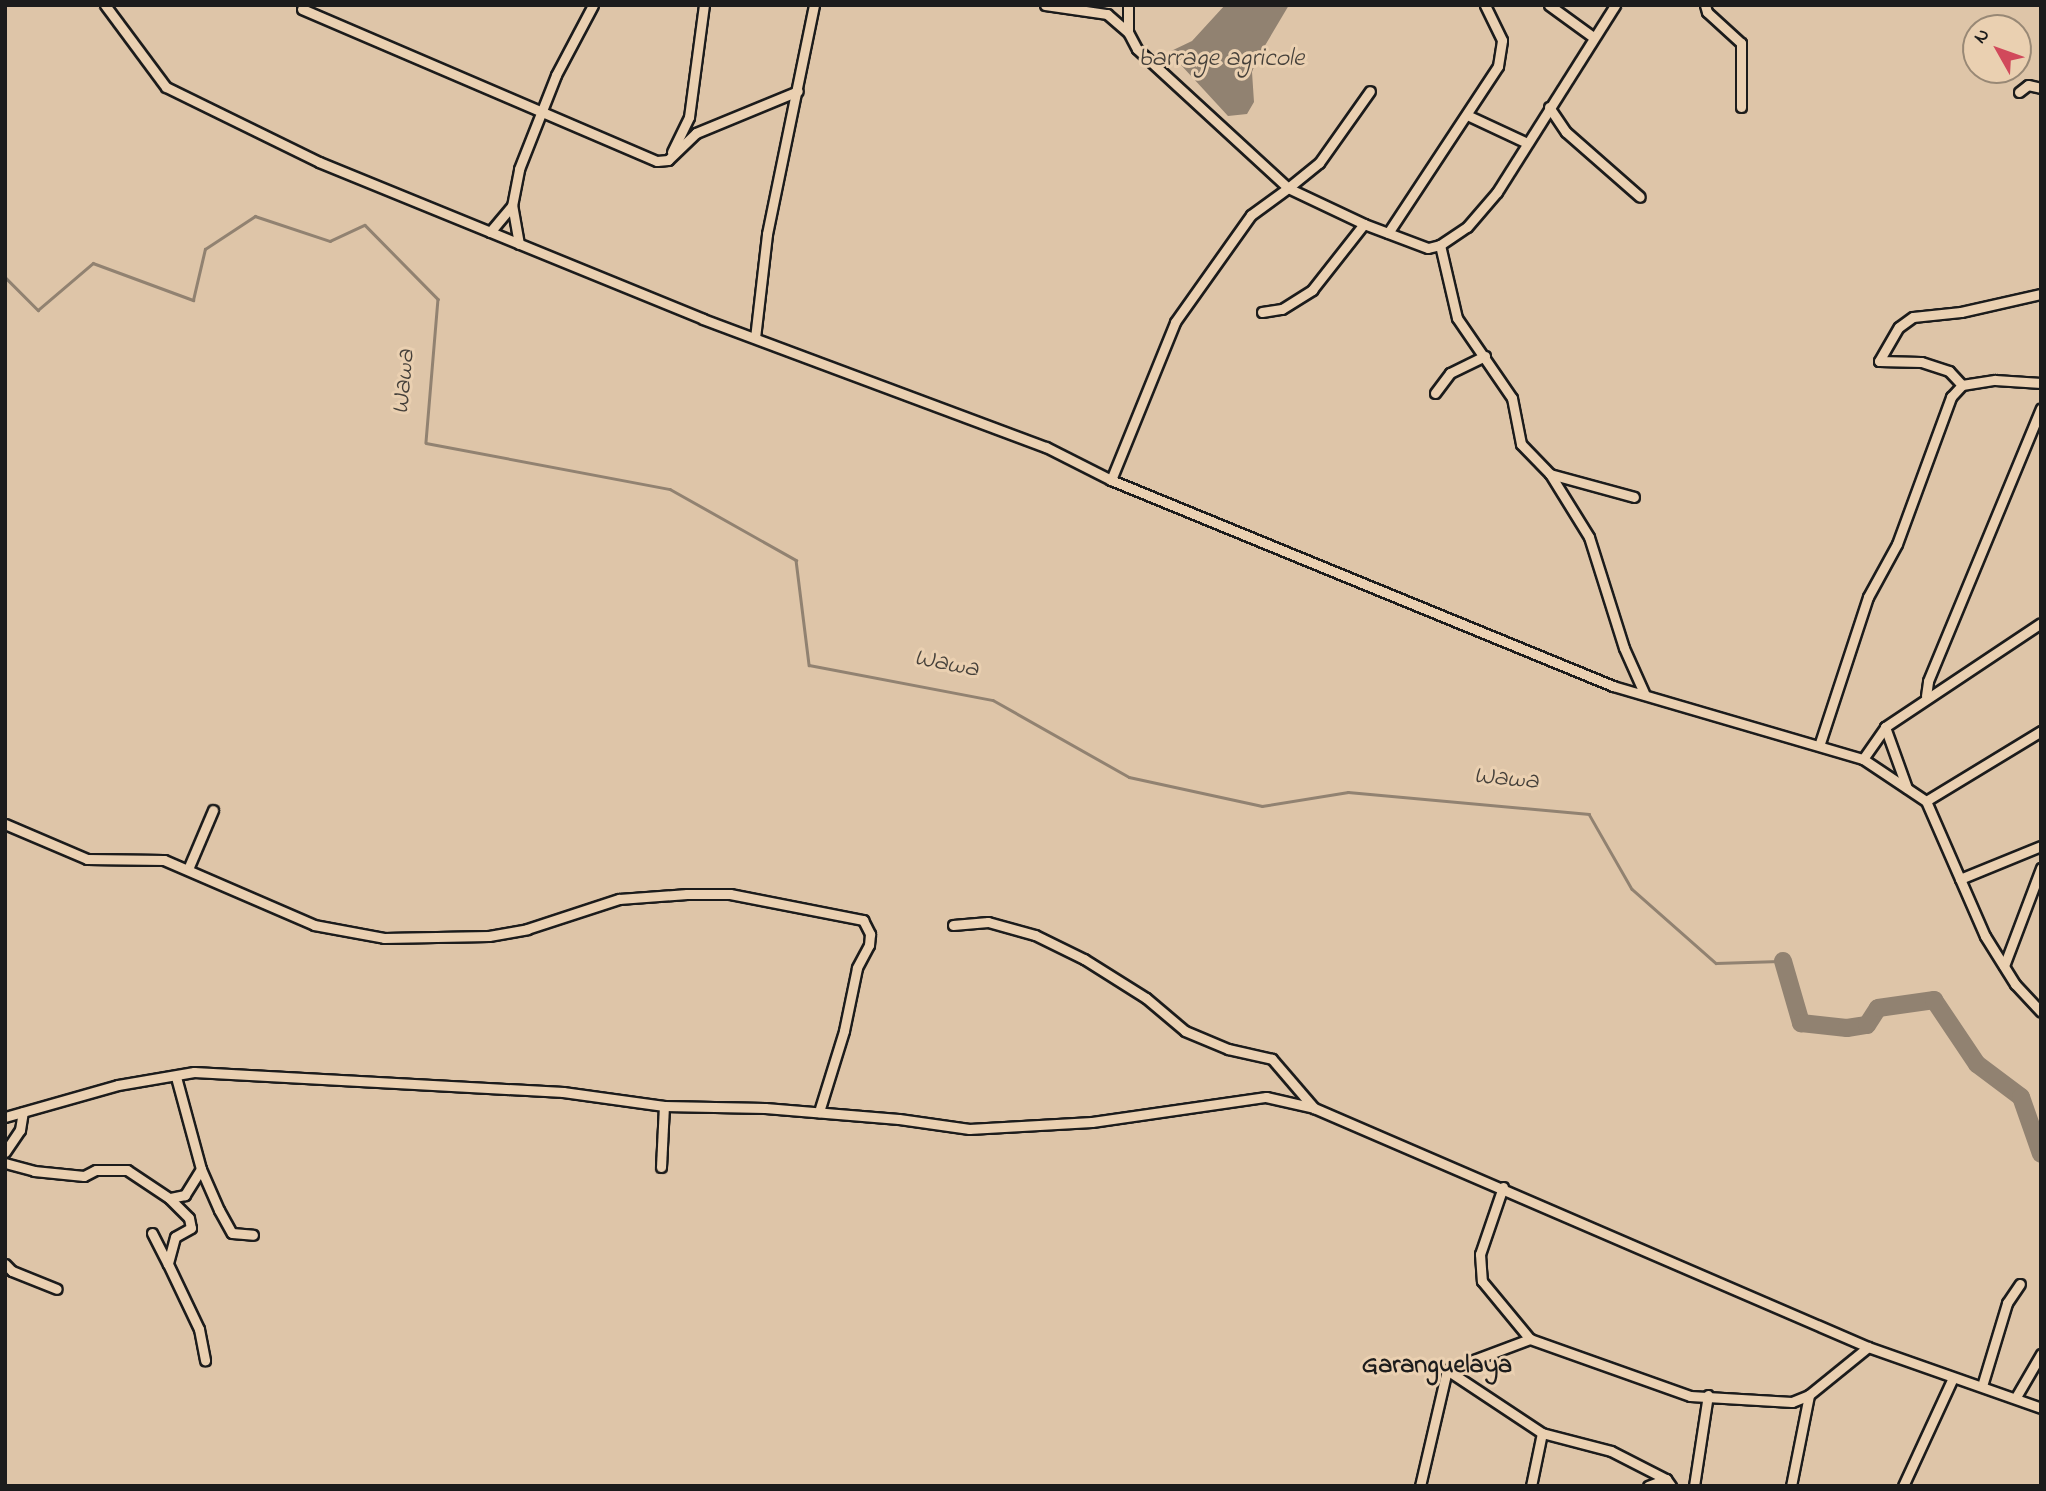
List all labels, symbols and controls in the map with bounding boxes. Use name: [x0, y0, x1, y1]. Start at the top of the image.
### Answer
north arrow: [1962, 14, 2032, 84]
text: N: [1968, 23, 1997, 50]
water label: barrage agricole: [1138, 44, 1304, 76]
water label: Wawa: [387, 348, 423, 416]
water label: Wawa: [911, 643, 981, 687]
water label: Wawa: [1472, 762, 1540, 798]
district label: Garanguelaya: [1362, 1351, 1512, 1383]

